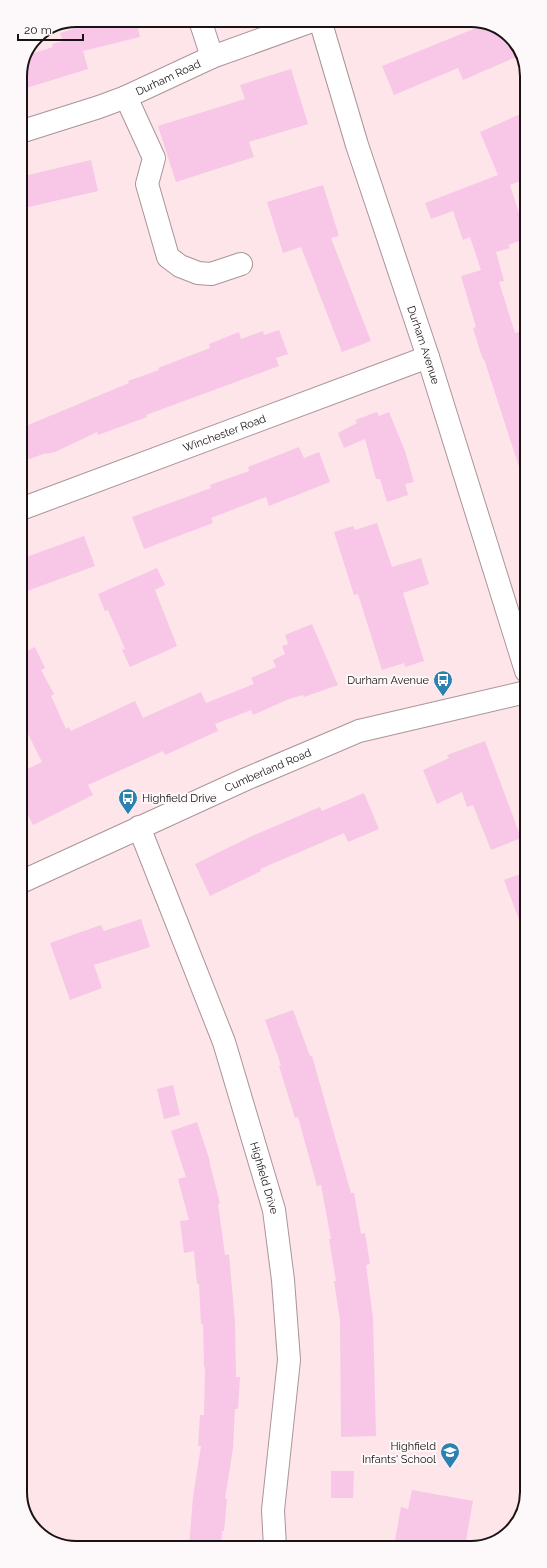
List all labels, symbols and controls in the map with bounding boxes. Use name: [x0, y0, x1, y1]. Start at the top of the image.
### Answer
scale bar: [18, 16, 83, 42]
text: 20 m: [24, 23, 52, 37]
street label: Durham Road: [134, 57, 203, 99]
street label: Durham Avenue: [404, 304, 442, 386]
street label: Winchester Road: [181, 412, 268, 455]
bus stop icon: Durham Avenue: [432, 669, 454, 697]
place label: Durham Avenue: [347, 674, 430, 687]
street label: Cumberland Road: [223, 746, 313, 795]
bus stop icon: Highfield Drive: [117, 787, 139, 815]
place label: Highfield Drive: [142, 792, 217, 805]
street label: Highfield Drive: [247, 1140, 281, 1215]
place label: Highfield Infants' School: [362, 1440, 436, 1466]
school or university icon: Highfield Infants' School: [439, 1441, 461, 1469]

